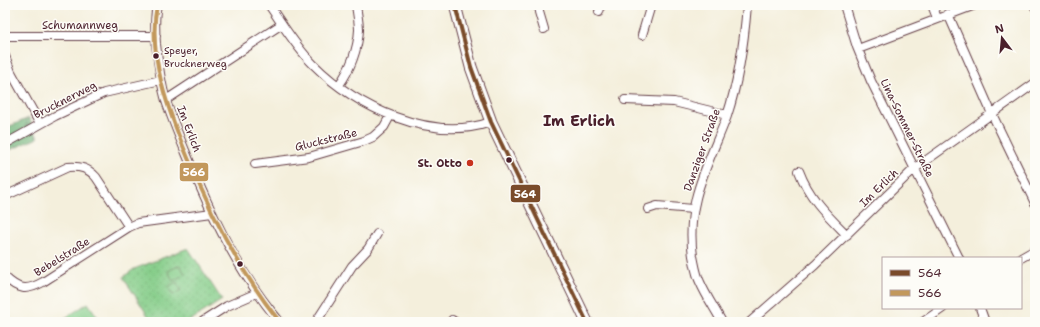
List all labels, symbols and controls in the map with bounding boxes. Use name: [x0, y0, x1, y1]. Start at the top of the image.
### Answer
street label: Schumannweg: [42, 18, 118, 33]
north arrow: [982, 18, 1022, 58]
text: N: [993, 20, 1006, 37]
place label: Speyer, Brucknerweg: [164, 44, 227, 70]
marker: Speyer, Brucknerweg: [151, 51, 161, 61]
street label: Lina-Sommer-Straße: [877, 76, 937, 180]
street label: Brucknerweg: [31, 78, 99, 122]
street label: Im Erlich: [173, 104, 205, 155]
street label: Danziger Straße: [680, 107, 724, 193]
district label: Im Erlich: [543, 111, 615, 131]
street label: Gluckstraße: [293, 125, 359, 155]
unlabelled marker: [504, 155, 514, 165]
place label: St. Otto: [418, 156, 462, 171]
marker: St. Otto: [465, 158, 475, 168]
line badge: 566: [179, 162, 209, 182]
text: 566: [183, 165, 205, 180]
street label: Im Erlich: [856, 166, 902, 210]
line badge: 564: [510, 184, 541, 203]
text: 564: [514, 187, 536, 202]
street label: Bebelstraße: [31, 234, 93, 280]
legend: [882, 257, 1022, 309]
unlabelled marker: [235, 259, 245, 269]
text: 564: [918, 265, 942, 281]
text: 566: [918, 285, 942, 301]

